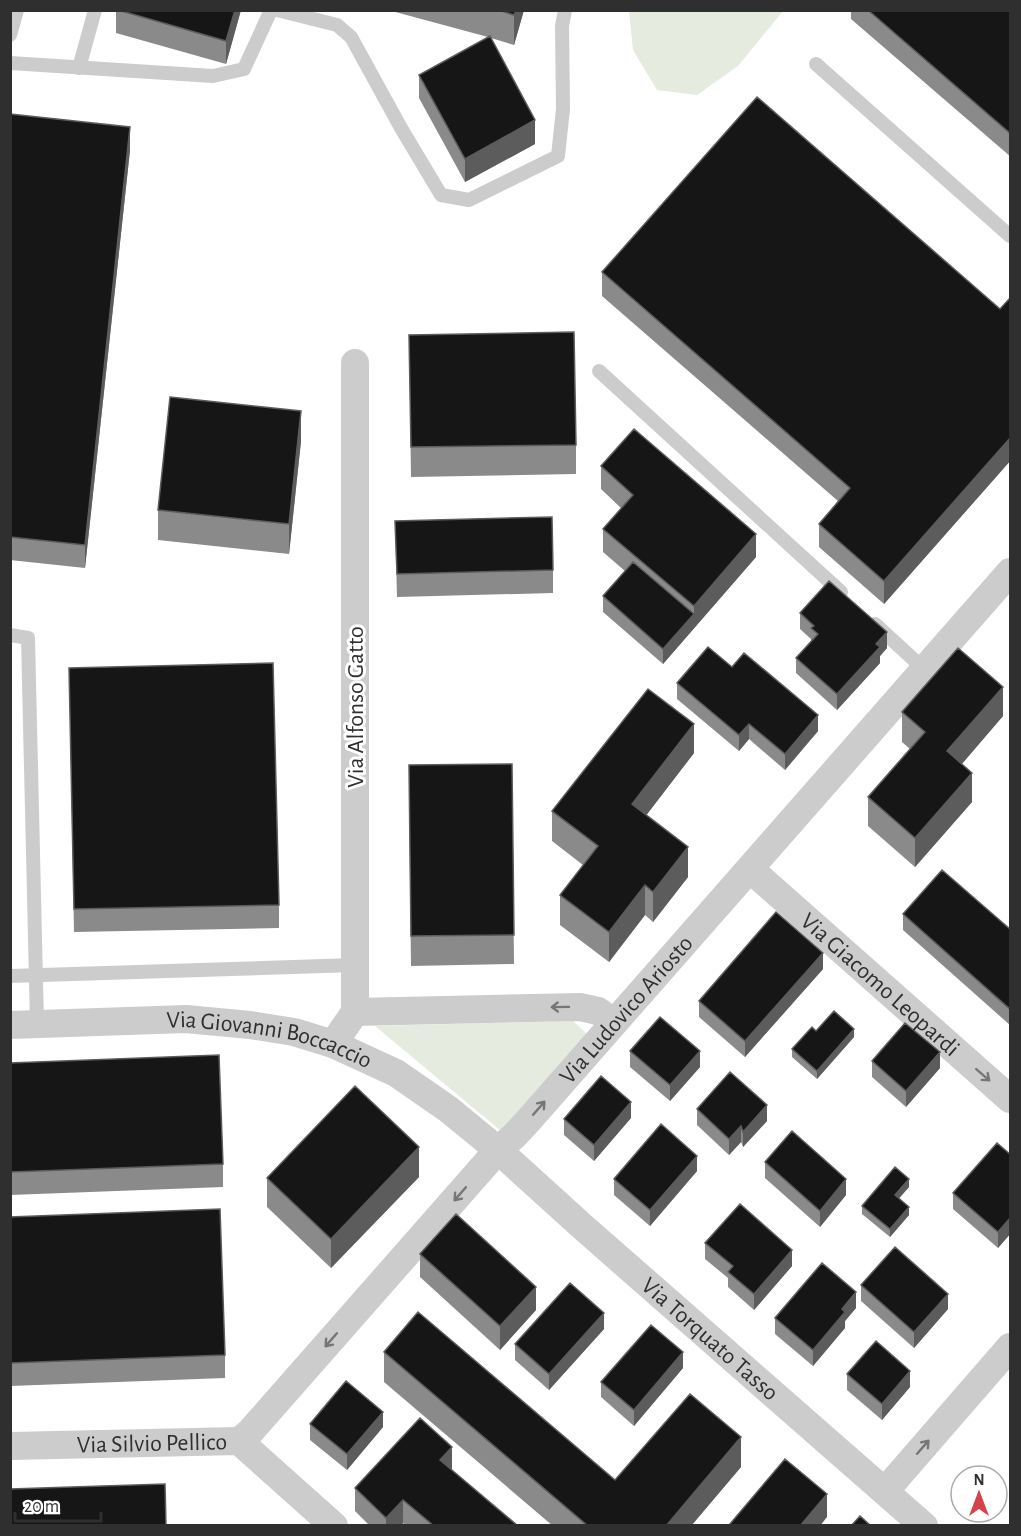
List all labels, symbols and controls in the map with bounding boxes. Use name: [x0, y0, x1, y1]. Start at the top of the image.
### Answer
street label: Via Alfonso Gatto: [344, 626, 368, 788]
street label: Via Giacomo Leopardi: [796, 909, 964, 1061]
street label: Via Ludovico Ariosto: [556, 931, 698, 1089]
one-way arrow: [550, 1001, 570, 1013]
street label: Via Giovanni Boccaccio: [166, 1008, 376, 1073]
one-way arrow: [975, 1068, 991, 1081]
one-way arrow: [532, 1101, 546, 1116]
one-way arrow: [453, 1186, 466, 1202]
street label: Via Torquato Tasso: [636, 1273, 783, 1406]
one-way arrow: [324, 1332, 338, 1347]
street label: Via Silvio Pellico: [76, 1430, 227, 1458]
one-way arrow: [916, 1439, 930, 1454]
north arrow: [949, 1464, 1009, 1524]
text: N: [973, 1472, 985, 1488]
scale bar: [15, 1485, 100, 1523]
text: 20 m: [24, 1498, 59, 1516]

